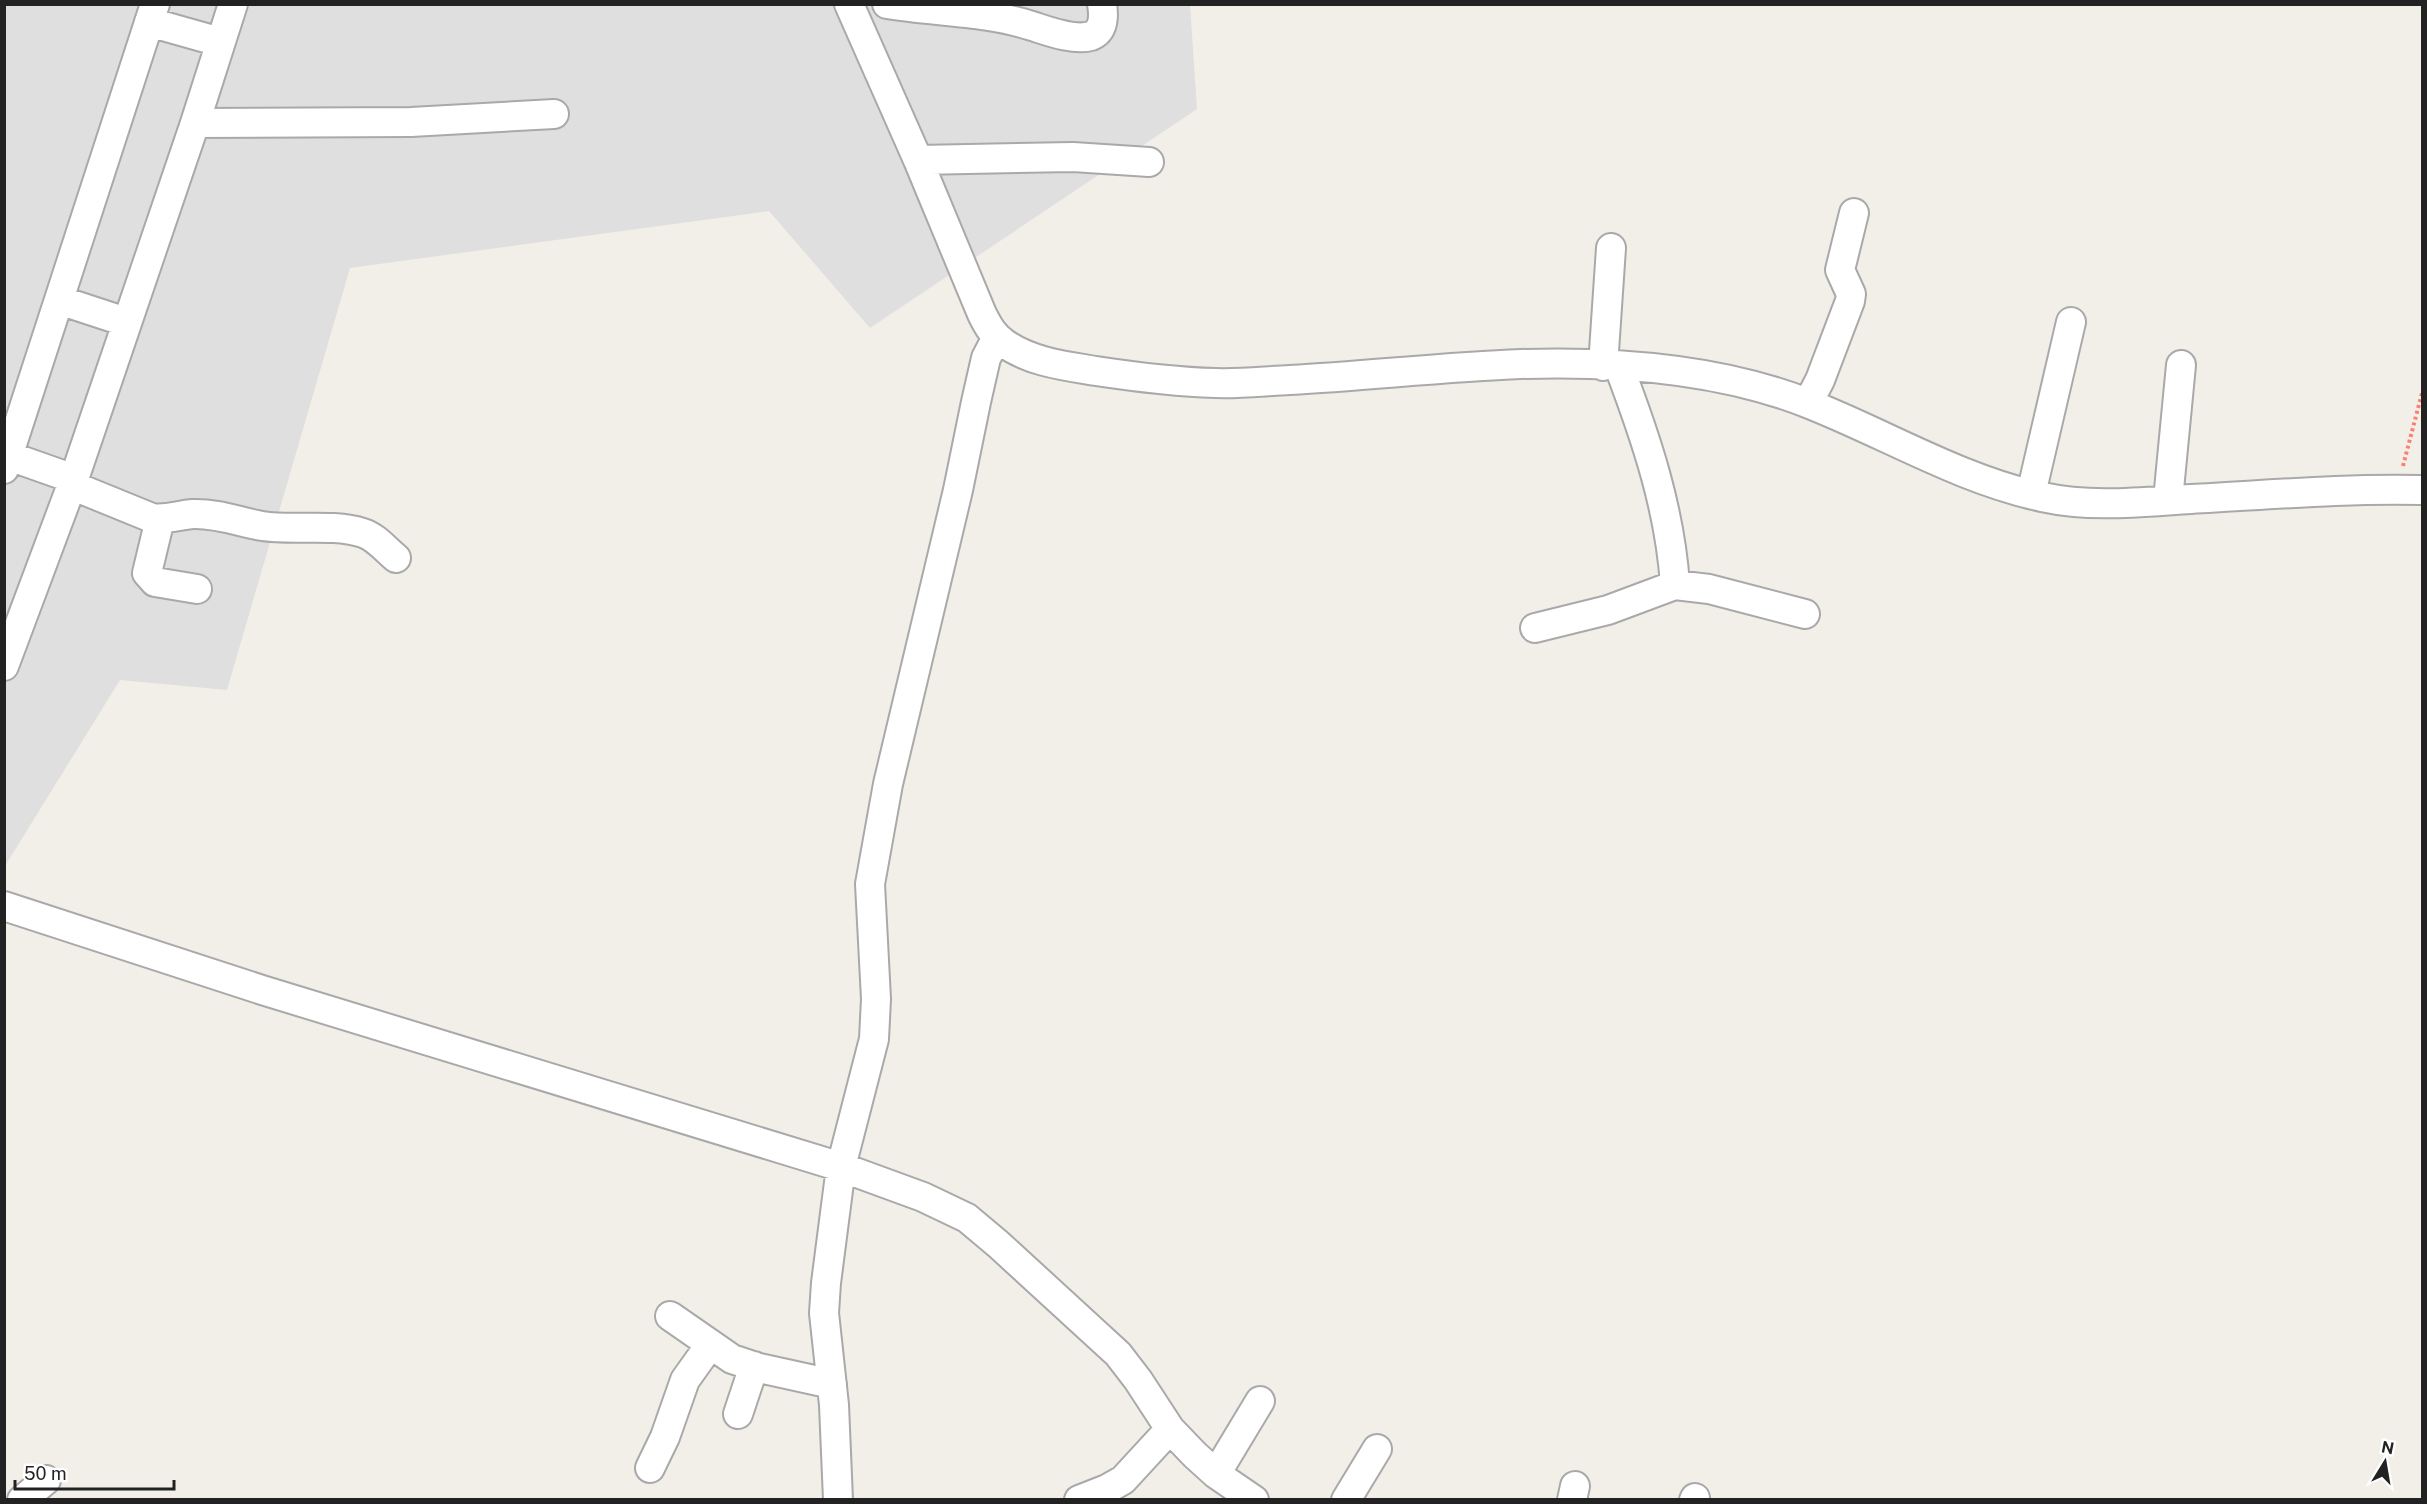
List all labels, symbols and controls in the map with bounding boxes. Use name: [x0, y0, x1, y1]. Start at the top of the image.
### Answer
north arrow: [2355, 1432, 2415, 1492]
text: N: [2380, 1437, 2396, 1458]
scale bar: [15, 1453, 174, 1491]
text: 50 m: [24, 1463, 67, 1484]

